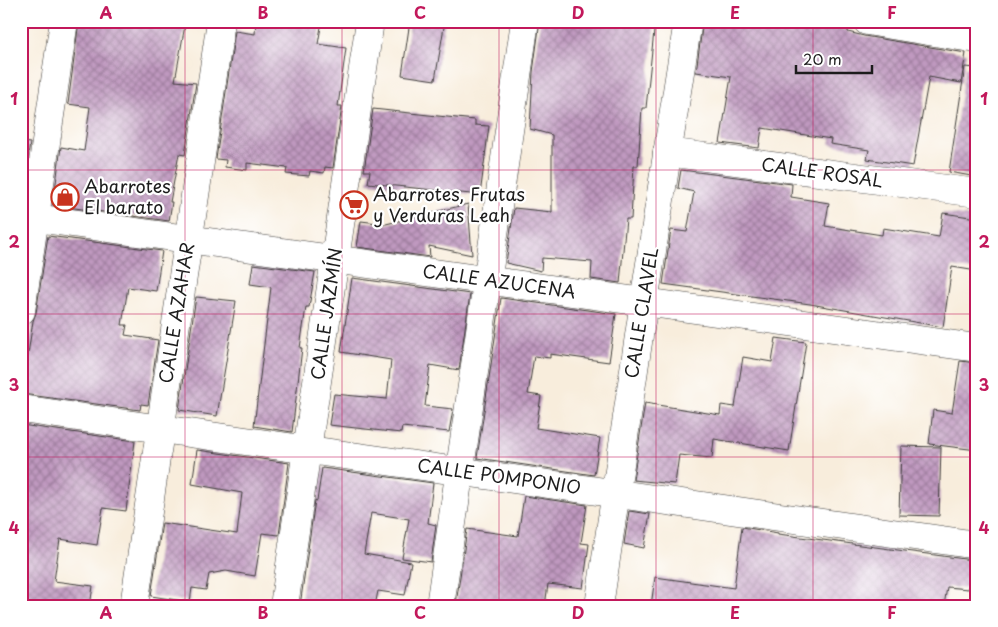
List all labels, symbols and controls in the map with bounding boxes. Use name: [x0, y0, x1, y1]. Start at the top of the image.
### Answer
text: A: [100, 0, 113, 24]
text: B: [258, 0, 269, 24]
text: C: [414, 0, 426, 24]
text: D: [572, 0, 584, 24]
text: E: [730, 0, 740, 24]
text: F: [887, 0, 897, 24]
scale bar: [796, 42, 872, 74]
text: 20 m: [803, 47, 842, 70]
text: 1: [10, 86, 18, 110]
text: 1: [980, 86, 988, 110]
street label: CALLE ROSAL: [760, 150, 885, 193]
place label: Abarrotes El barato: [84, 172, 171, 220]
place label: Abarrotes, Frutas y Verduras Leah: [373, 180, 525, 228]
shop icon: Abarrotes El barato: [50, 182, 80, 212]
supermarket icon: Abarrotes, Frutas y Verduras Leah: [339, 190, 369, 220]
text: 2: [8, 229, 20, 253]
text: 2: [978, 229, 990, 253]
street label: CALLE AZAHAR: [151, 240, 200, 385]
street label: CALLE CLAVEL: [617, 245, 664, 380]
street label: CALLE JAZMÍN: [303, 246, 348, 382]
street label: CALLE AZUCENA: [421, 256, 578, 305]
text: 3: [9, 372, 19, 396]
text: 3: [979, 372, 989, 396]
street label: CALLE POMPONIO: [416, 451, 583, 500]
text: 4: [9, 515, 20, 539]
text: 4: [979, 515, 990, 539]
text: A: [100, 600, 113, 624]
text: B: [258, 600, 269, 624]
text: C: [414, 600, 426, 624]
text: D: [572, 600, 584, 624]
text: E: [730, 600, 740, 624]
text: F: [887, 600, 897, 624]

